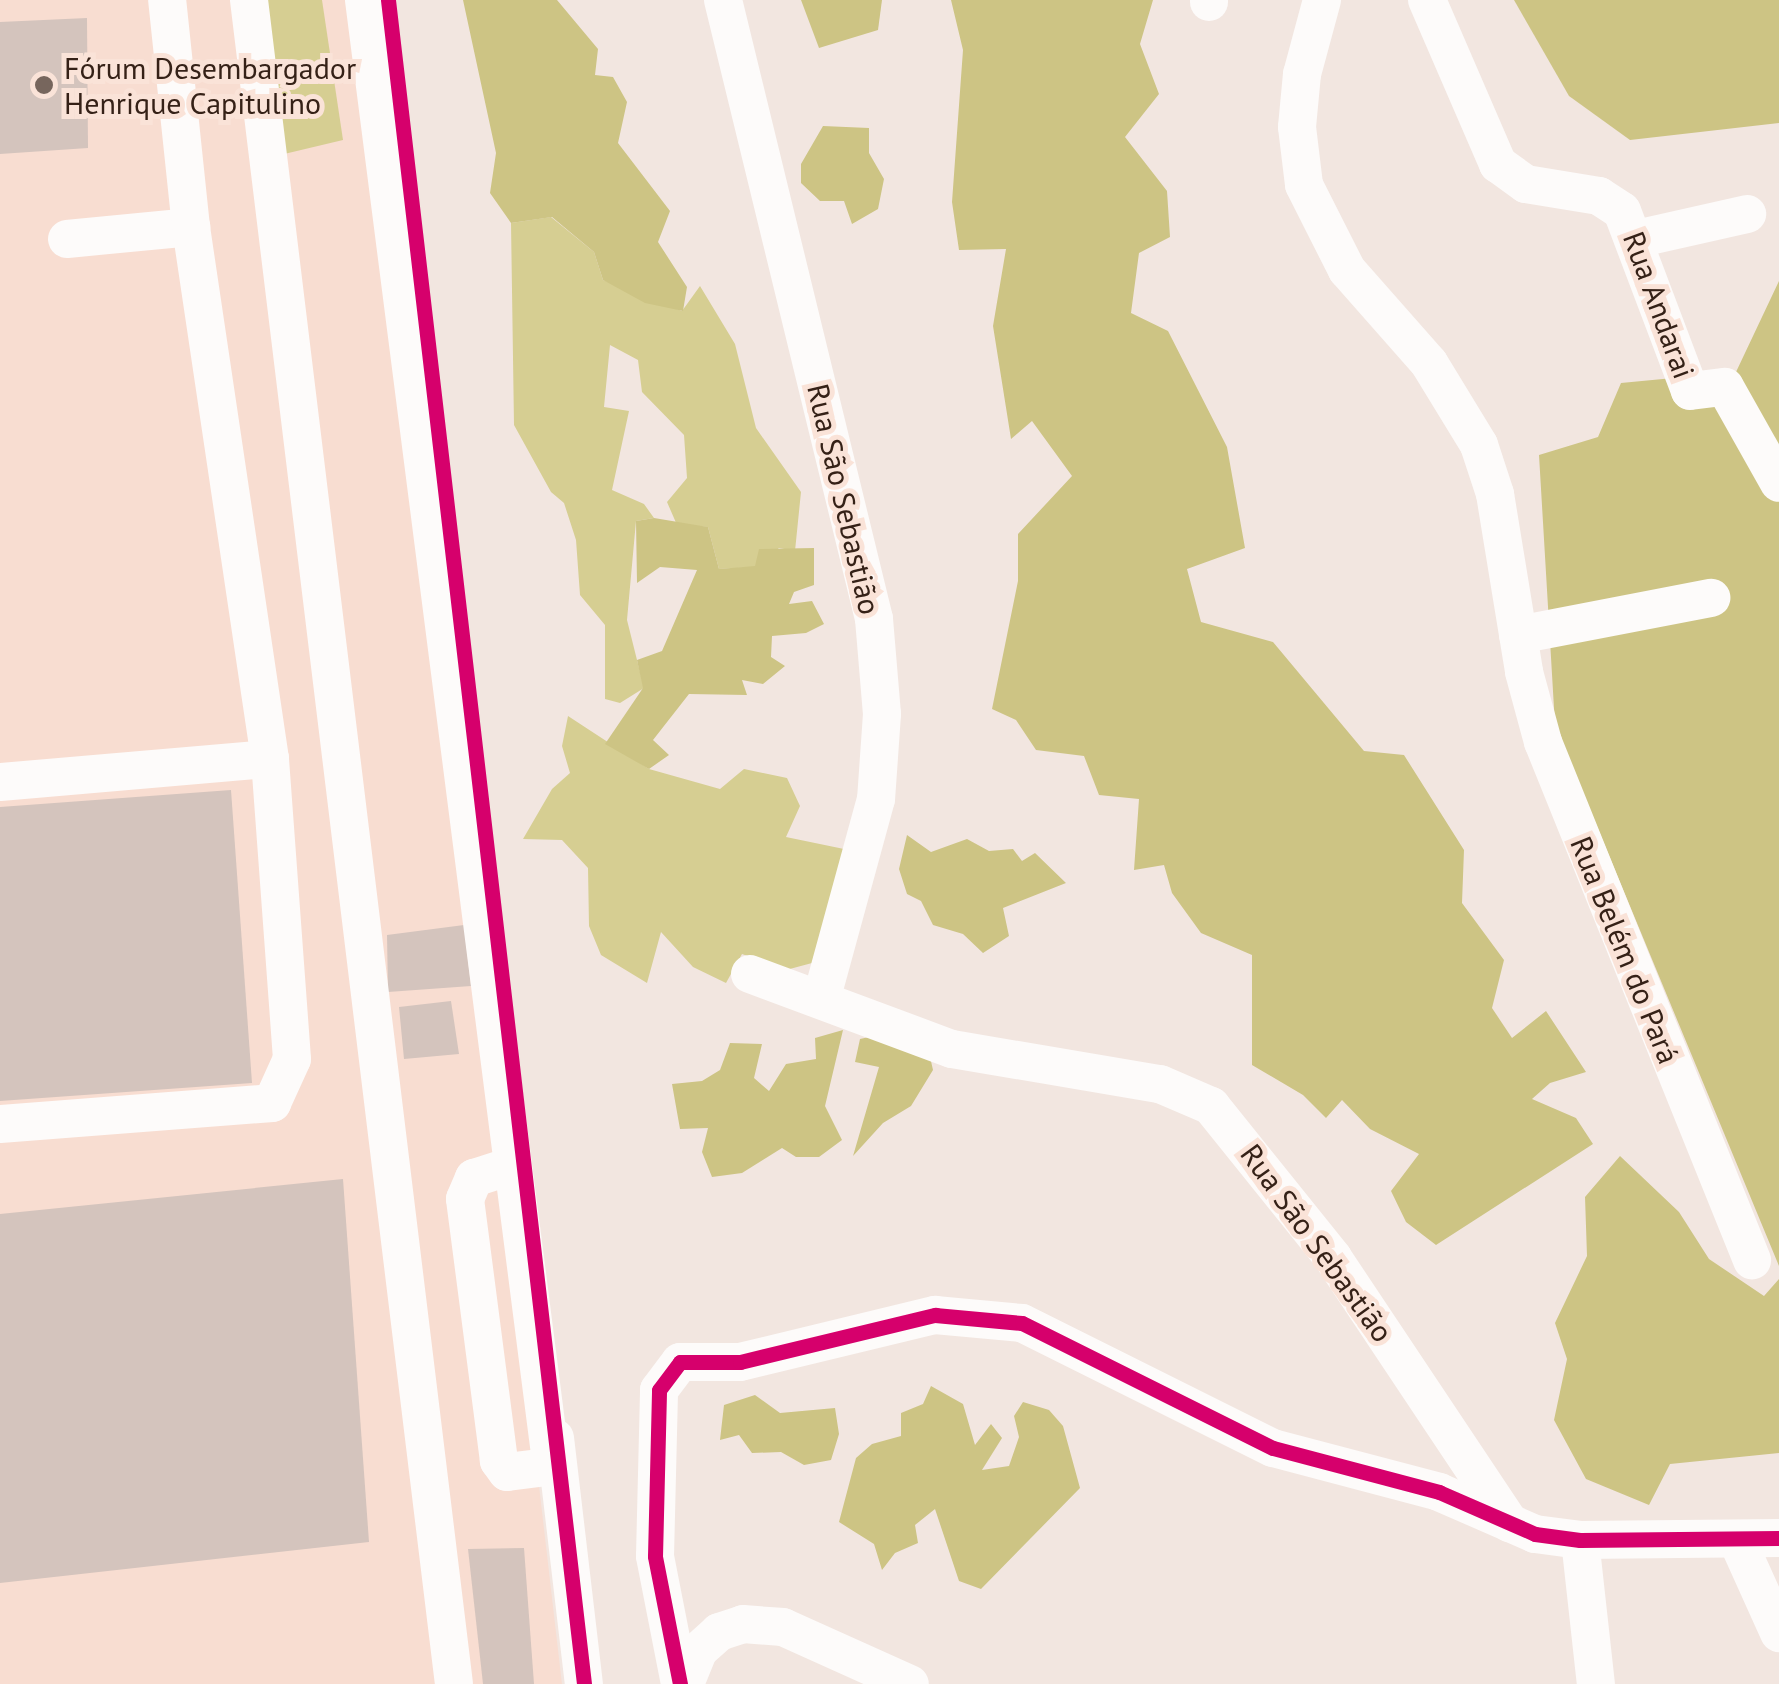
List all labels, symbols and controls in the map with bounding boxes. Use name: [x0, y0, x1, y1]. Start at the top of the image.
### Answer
place label: Fórum Desembargador Henrique Capitulino: [64, 50, 356, 120]
marker: Fórum Desembargador Henrique Capitulino: [33, 74, 55, 96]
street label: Rua Andarai: [1616, 226, 1702, 384]
street label: Rua São Sebastião: [800, 380, 888, 618]
street label: Rua Belém do Pará: [1563, 831, 1687, 1069]
street label: Rua São Sebastião: [1233, 1137, 1401, 1349]

